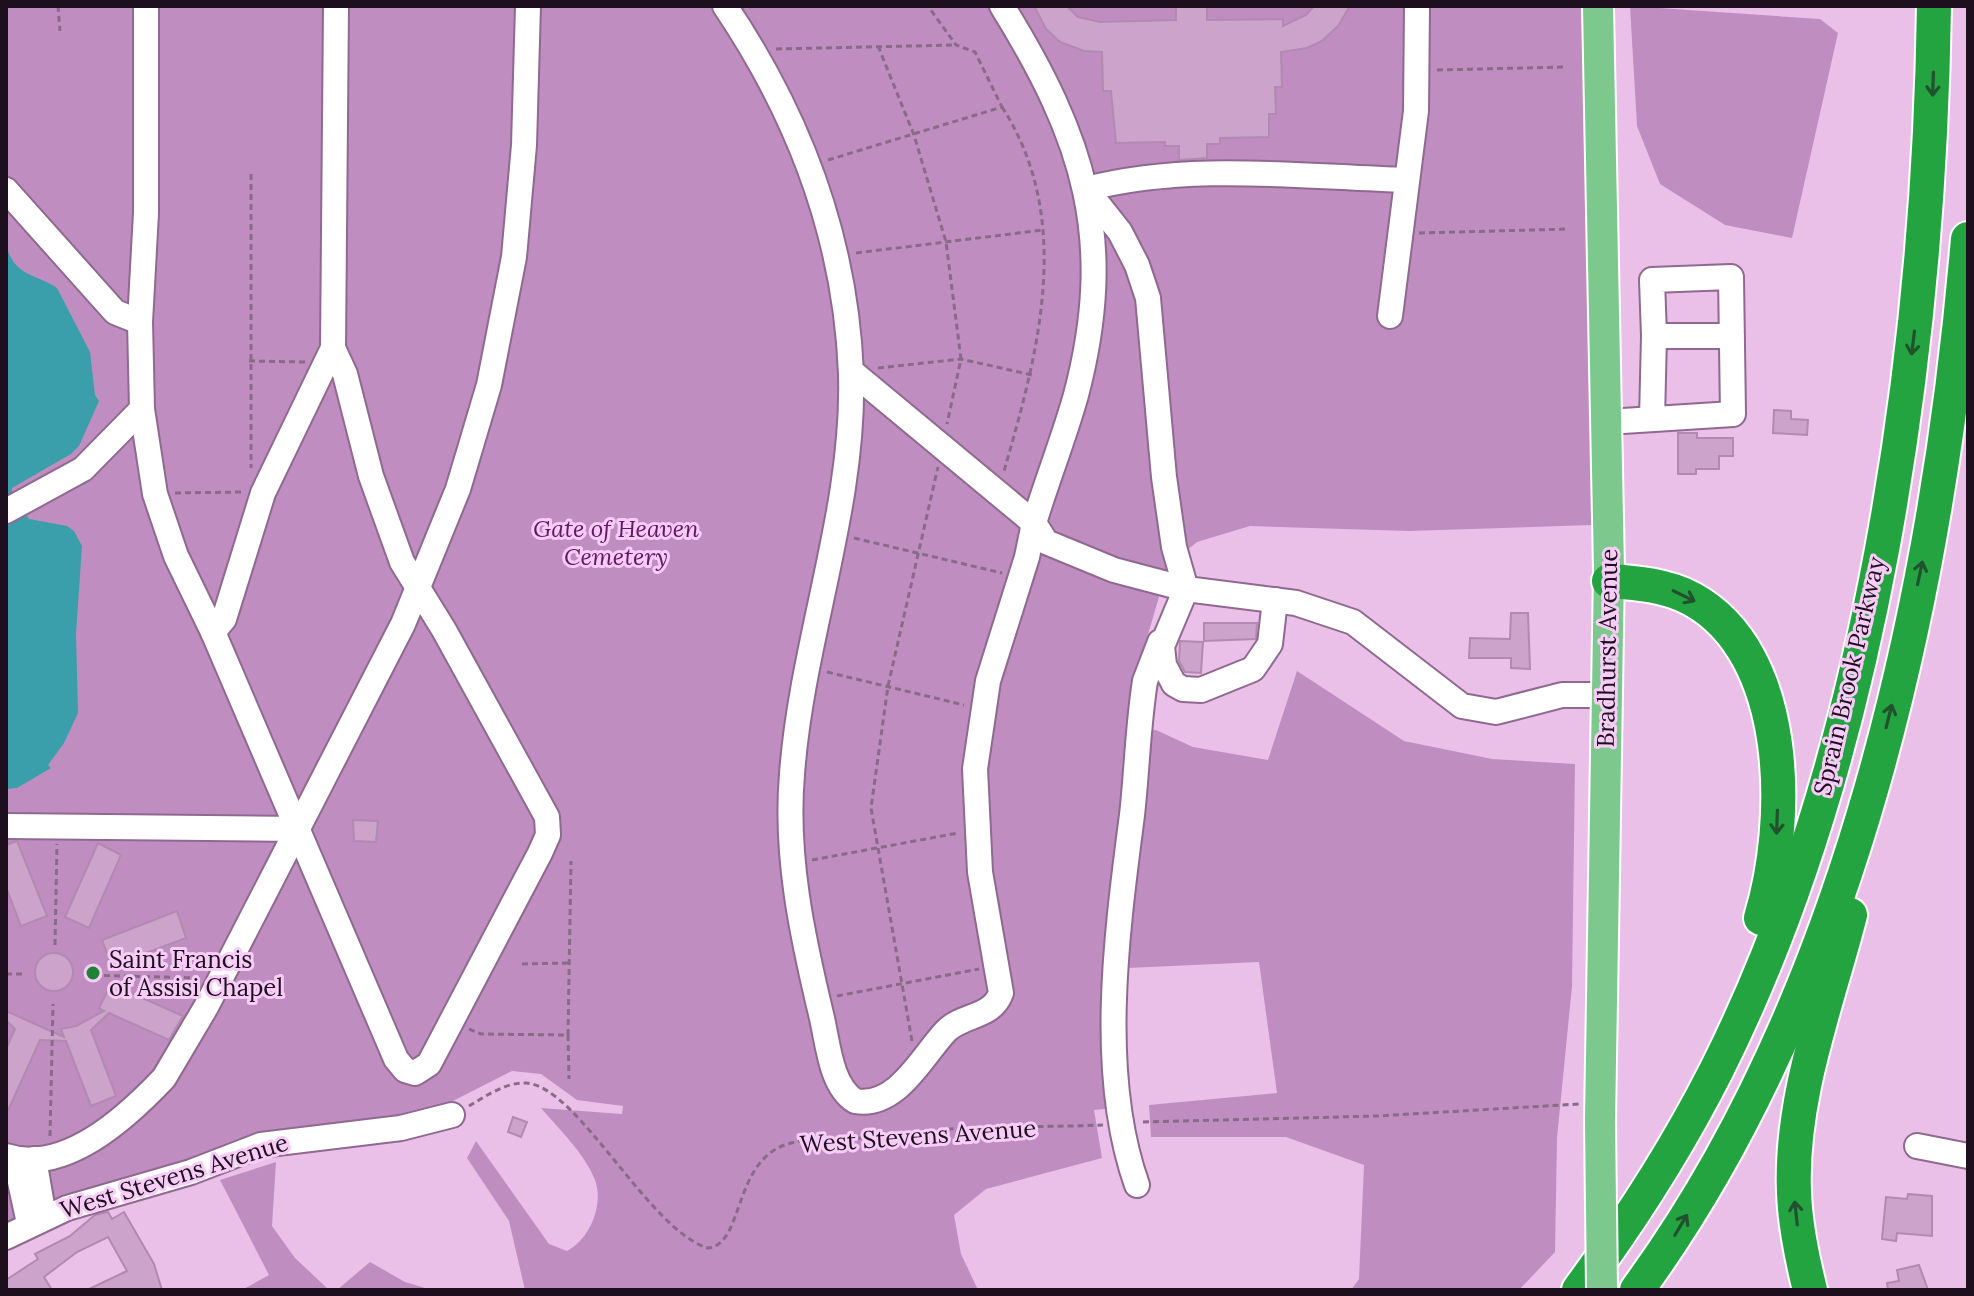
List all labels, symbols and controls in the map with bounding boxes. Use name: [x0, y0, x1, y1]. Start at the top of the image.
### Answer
one-way arrow: [1925, 70, 1940, 97]
one-way arrow: [1905, 329, 1920, 356]
park label: Gate of Heaven Cemetery: [533, 513, 699, 572]
street label: Bradhurst Avenue: [1590, 548, 1624, 748]
street label: Sprain Brook Parkway: [1806, 553, 1892, 798]
one-way arrow: [1914, 560, 1929, 586]
one-way arrow: [1672, 589, 1696, 604]
one-way arrow: [1882, 704, 1897, 729]
one-way arrow: [1770, 808, 1785, 835]
place label: Saint Francis of Assisi Chapel: [109, 944, 283, 1003]
marker: Saint Francis of Assisi Chapel: [84, 964, 102, 982]
street label: West Stevens Avenue: [799, 1112, 1037, 1160]
street label: West Stevens Avenue: [56, 1127, 292, 1225]
one-way arrow: [1788, 1200, 1803, 1227]
one-way arrow: [1672, 1215, 1689, 1237]

